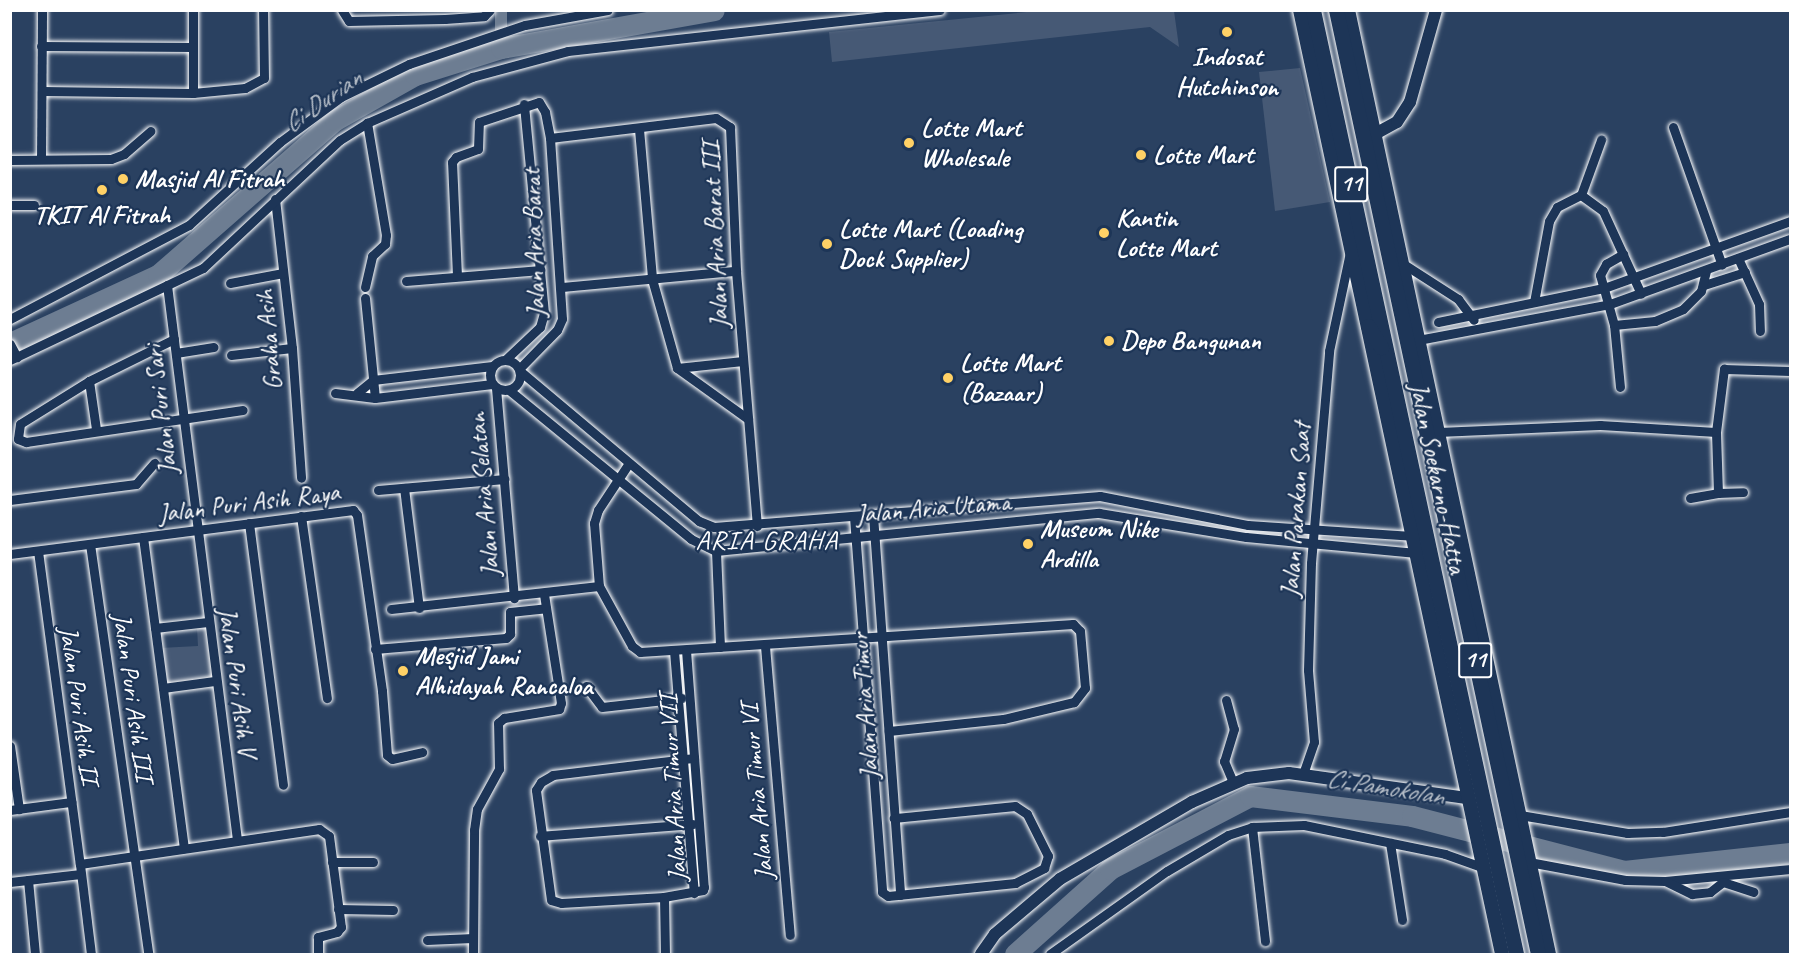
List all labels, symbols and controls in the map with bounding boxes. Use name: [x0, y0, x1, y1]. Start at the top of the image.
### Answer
marker: Indosat Hutchinson: [1220, 25, 1234, 39]
place label: Indosat Hutchinson: [1176, 41, 1278, 102]
water label: Ci Durian: [277, 63, 367, 139]
place label: Lotte Mart Wholesale: [921, 112, 1022, 174]
marker: Lotte Mart Wholesale: [902, 136, 916, 150]
place label: Lotte Mart: [1153, 139, 1254, 171]
street label: Jalan Aria Barat III: [695, 141, 735, 329]
marker: Lotte Mart: [1134, 148, 1148, 162]
place label: Masjid Al Fitrah: [135, 163, 284, 195]
road number: 11: [1333, 163, 1369, 205]
street label: Jalan Aria Barat: [516, 168, 552, 318]
marker: Masjid Al Fitrah: [116, 172, 130, 186]
marker: TKIT Al Fitrah: [95, 183, 109, 197]
place label: TKIT Al Fitrah: [34, 199, 170, 231]
place label: Kantin Lotte Mart: [1116, 202, 1217, 264]
place label: Lotte Mart (Loading Dock Supplier): [839, 213, 1023, 274]
marker: Kantin Lotte Mart: [1097, 226, 1111, 240]
marker: Lotte Mart (Loading Dock Supplier): [820, 237, 834, 251]
street label: Graha Asih: [249, 289, 289, 391]
place label: Depo Bangunan: [1121, 325, 1262, 357]
marker: Depo Bangunan: [1102, 334, 1116, 348]
street label: Jalan Puri Sari: [138, 343, 184, 477]
place label: Lotte Mart (Bazaar): [960, 347, 1061, 408]
marker: Lotte Mart (Bazaar): [941, 371, 955, 385]
street label: Jalan Soekarno-Hatta: [1403, 380, 1473, 576]
street label: Jalan Aria Selatan: [461, 413, 507, 577]
street label: Jalan Parakan Saat: [1274, 422, 1318, 598]
street label: Jalan Puri Asih Raya: [157, 476, 341, 530]
street label: Jalan Aria Utama: [854, 486, 1012, 530]
place label: Museum Nike Ardilla: [1040, 513, 1158, 574]
district label: ARIA GRAHA: [696, 525, 838, 557]
marker: Museum Nike Ardilla: [1021, 537, 1035, 551]
street label: Jalan Puri Asih V: [211, 605, 263, 759]
street label: Jalan Puri Asih III: [106, 611, 160, 783]
street label: Jalan Puri Asih II: [52, 624, 106, 786]
street label: Jalan Aria Timur: [844, 632, 886, 780]
road number: 11: [1457, 639, 1493, 681]
place label: Mesjid Jami Alhidayah Rancaloa: [415, 640, 592, 702]
marker: Mesjid Jami Alhidayah Rancaloa: [396, 664, 410, 678]
street label: Jalan Aria Timur VII: [653, 694, 693, 882]
street label: Jalan Aria Timur VI: [734, 703, 780, 881]
water label: Ci Pamokolan: [1323, 762, 1447, 812]

